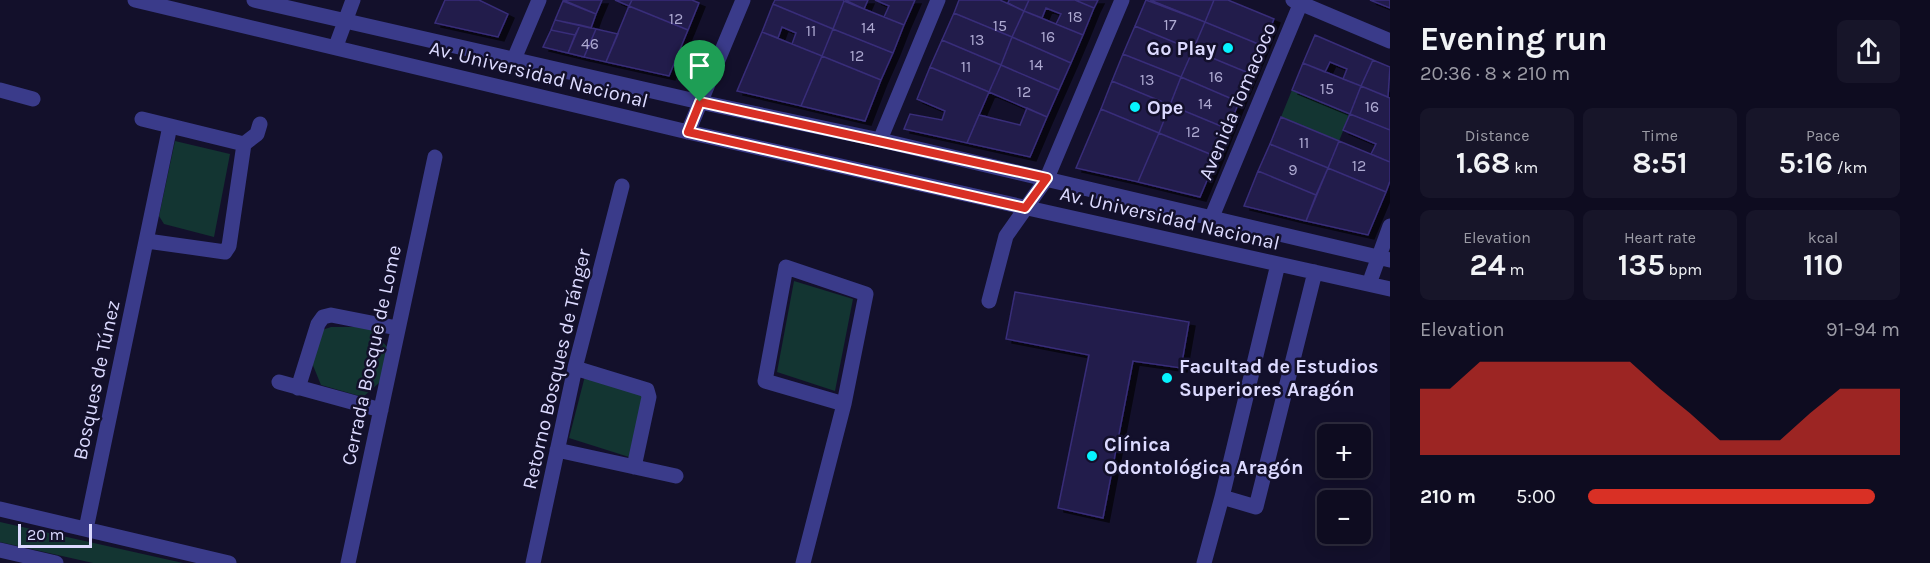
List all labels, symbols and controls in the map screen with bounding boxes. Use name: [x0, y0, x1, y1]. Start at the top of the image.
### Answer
house number: 18: [1067, 7, 1083, 26]
house number: 12: [669, 9, 683, 28]
house number: 17: [1164, 15, 1177, 34]
house number: 15: [993, 16, 1007, 35]
house number: 14: [861, 18, 875, 37]
street label: Avenida Tomacoco: [1194, 19, 1281, 183]
text: Evening run: [1420, 20, 1608, 58]
button: share: [1837, 20, 1900, 83]
house number: 11: [806, 21, 816, 40]
house number: 16: [1041, 27, 1055, 46]
house number: 13: [970, 30, 984, 49]
house number: 46: [581, 34, 599, 53]
street label: Av. Universidad Nacional: [427, 36, 651, 113]
place label: Go Play: [1147, 37, 1216, 60]
pin: [674, 40, 725, 102]
marker: Go Play: [1221, 41, 1235, 55]
house number: 12: [850, 46, 864, 65]
icon: arrive: [683, 49, 716, 82]
house number: 14: [1029, 55, 1043, 74]
house number: 11: [961, 57, 971, 76]
text: 20:36 · 8 × 210 m: [1420, 62, 1570, 85]
house number: 16: [1209, 67, 1223, 86]
house number: 13: [1140, 70, 1154, 89]
house number: 15: [1320, 79, 1334, 98]
house number: 12: [1017, 82, 1031, 101]
house number: 14: [1198, 94, 1212, 113]
place label: Ope: [1147, 96, 1183, 119]
house number: 16: [1365, 97, 1379, 116]
marker: Ope: [1128, 100, 1142, 114]
house number: 12: [1186, 122, 1200, 141]
text: Distance: [1465, 126, 1529, 145]
text: Time: [1642, 126, 1678, 145]
text: Pace: [1806, 126, 1840, 145]
house number: 11: [1299, 133, 1309, 152]
text: 1.68: [1456, 145, 1510, 181]
text: 8:51: [1632, 145, 1688, 181]
text: 5:16: [1778, 145, 1833, 181]
house number: 12: [1352, 156, 1366, 175]
text: km: [1510, 158, 1538, 177]
text: /km: [1833, 158, 1868, 177]
house number: 9: [1288, 160, 1298, 179]
street label: Av. Universidad Nacional: [1058, 182, 1282, 255]
text: Elevation: [1463, 228, 1531, 247]
text: Heart rate: [1624, 228, 1696, 247]
text: kcal: [1808, 228, 1838, 247]
street label: Cerrada Bosque de Lome: [337, 243, 406, 467]
street label: Retorno Bosques de Tánger: [518, 246, 596, 492]
text: 24: [1470, 247, 1506, 283]
text: 135: [1618, 247, 1665, 283]
text: 110: [1803, 247, 1843, 283]
text: m: [1506, 260, 1524, 279]
text: bpm: [1665, 260, 1702, 279]
street label: Bosques de Túnez: [68, 298, 125, 462]
text: Elevation: [1420, 318, 1505, 341]
text: 91–94 m: [1826, 318, 1900, 341]
place label: Facultad de Estudios Superiores Aragón: [1179, 355, 1379, 401]
marker: Facultad de Estudios Superiores Aragón: [1160, 371, 1174, 385]
map controls: [1317, 424, 1371, 544]
button: +: [1317, 424, 1371, 478]
place label: Clínica Odontológica Aragón: [1104, 433, 1303, 479]
marker: Clínica Odontológica Aragón: [1085, 449, 1099, 463]
text: 210 m: [1420, 485, 1476, 508]
text: 5:00: [1516, 485, 1556, 508]
button: −: [1317, 490, 1371, 544]
scale bar: [18, 521, 92, 548]
text: 20 m: [27, 525, 65, 544]

